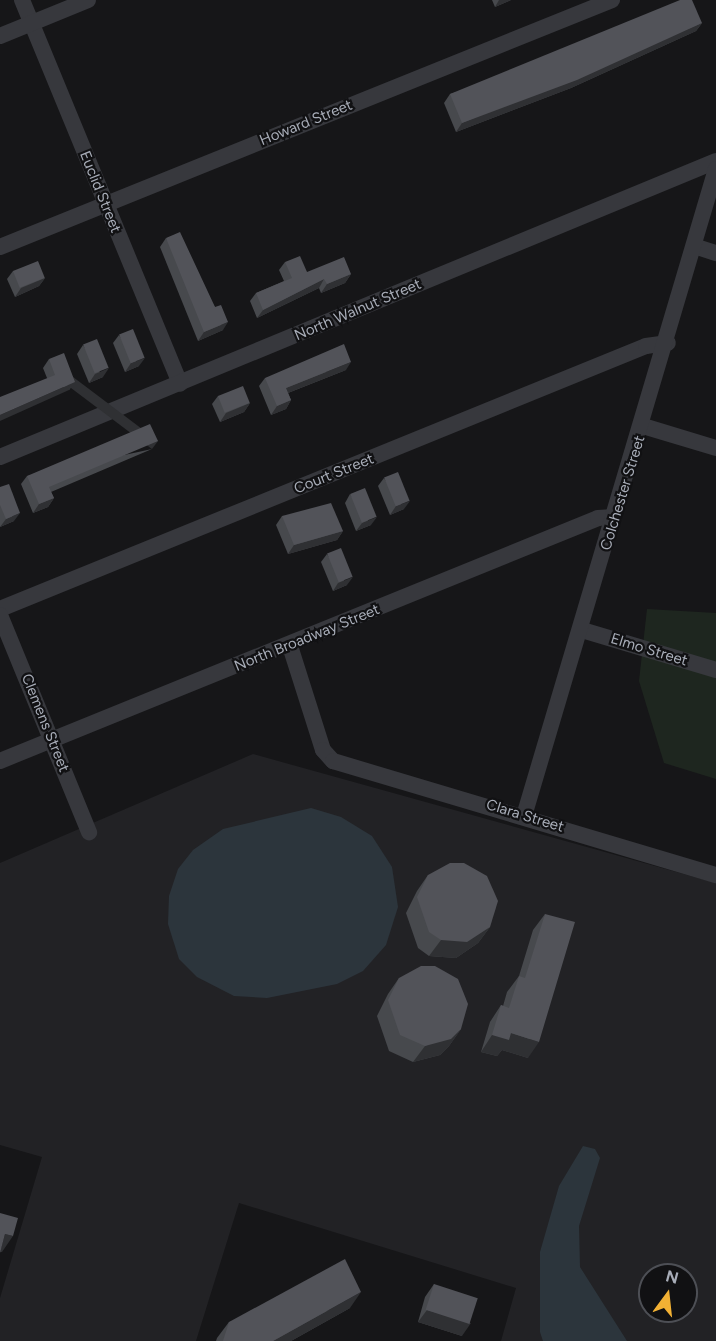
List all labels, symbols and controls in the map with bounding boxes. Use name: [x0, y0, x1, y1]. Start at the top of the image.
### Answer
street label: Howard Street: [257, 96, 355, 150]
street label: Euclid Street: [75, 148, 125, 236]
street label: North Walnut Street: [292, 275, 424, 345]
street label: Colchester Street: [597, 433, 649, 553]
street label: Court Street: [292, 450, 376, 498]
street label: North Broadway Street: [232, 601, 382, 675]
street label: Elmo Street: [608, 630, 690, 670]
street label: Clemens Street: [17, 671, 73, 775]
street label: Clara Street: [484, 796, 566, 836]
north arrow: [638, 1263, 698, 1323]
text: N: [664, 1266, 681, 1288]

